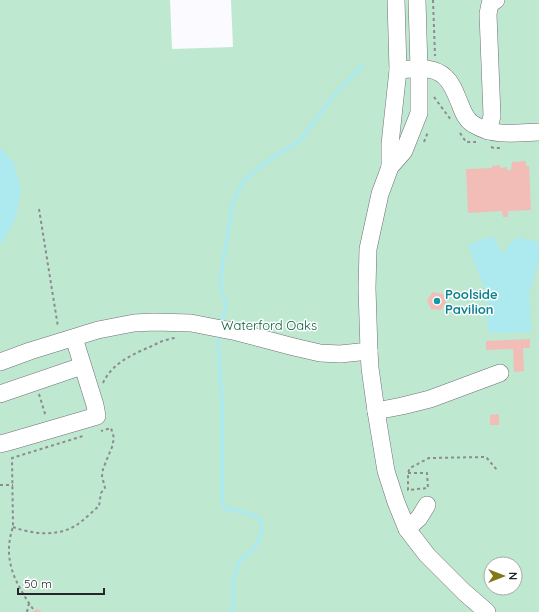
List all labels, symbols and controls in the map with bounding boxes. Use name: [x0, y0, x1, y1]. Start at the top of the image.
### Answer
place label: Poolside Pavilion: [445, 286, 498, 317]
marker: Poolside Pavilion: [432, 296, 442, 306]
park label: Waterford Oaks: [221, 317, 317, 333]
north arrow: [483, 556, 523, 596]
scale bar: [18, 570, 104, 596]
text: N: [506, 572, 520, 580]
text: 50 m: [24, 576, 52, 591]

